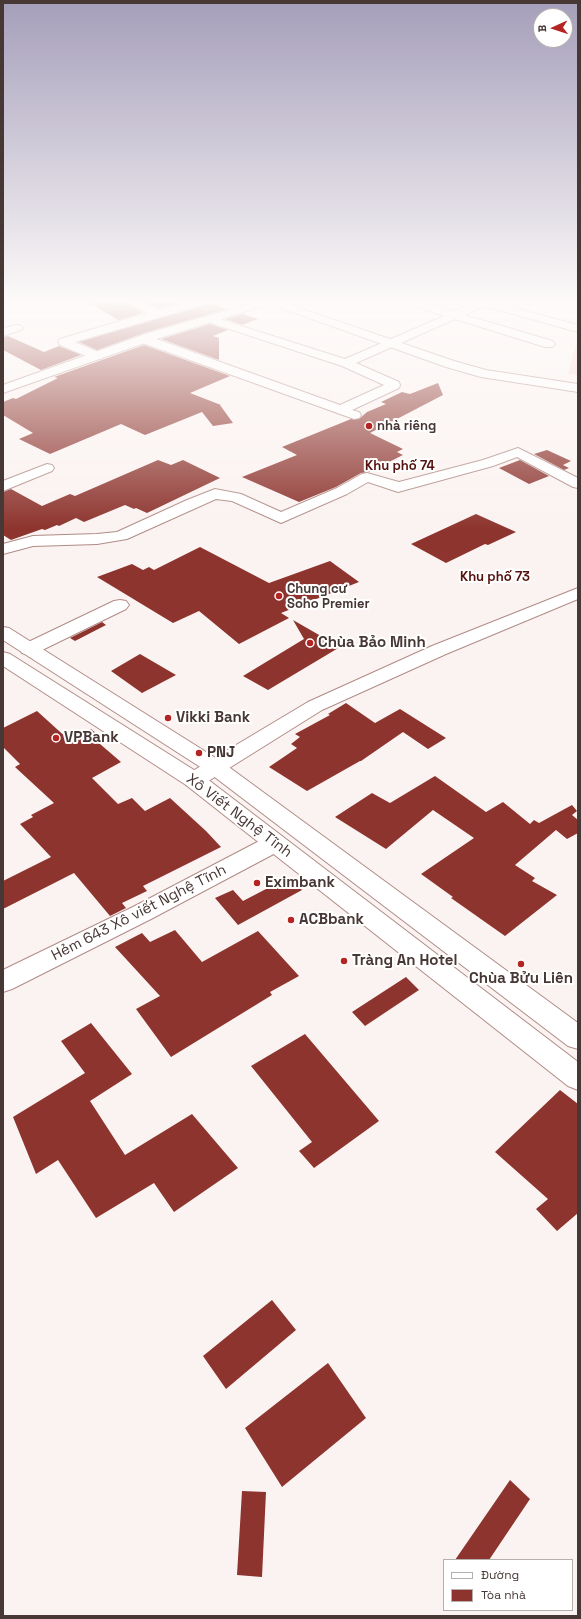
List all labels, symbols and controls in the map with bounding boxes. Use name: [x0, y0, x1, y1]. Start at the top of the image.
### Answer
north arrow: [533, 8, 573, 48]
text: B: [535, 25, 549, 33]
place label: nhà riêng: [377, 418, 436, 434]
marker: nhà riêng: [364, 421, 374, 431]
district label: Khu phố 74: [365, 458, 435, 474]
district label: Khu phố 73: [460, 569, 530, 585]
place label: Chung cư Soho Premier: [287, 581, 370, 612]
marker: Chung cư Soho Premier: [274, 591, 284, 601]
place label: Chùa Bảo Minh: [318, 634, 426, 652]
marker: Chùa Bảo Minh: [305, 638, 315, 648]
place label: Vikki Bank: [176, 709, 250, 727]
marker: Vikki Bank: [163, 713, 173, 723]
place label: VPBank: [64, 729, 119, 747]
marker: VPBank: [51, 733, 61, 743]
place label: PNJ: [207, 744, 235, 762]
marker: PNJ: [194, 748, 204, 758]
street label: Xô Viết Nghệ Tĩnh: [183, 770, 295, 862]
street label: Hẻm 643 Xô viết Nghệ Tĩnh: [49, 861, 229, 965]
place label: Eximbank: [265, 874, 335, 892]
marker: Eximbank: [252, 878, 262, 888]
place label: ACBbank: [299, 911, 364, 929]
marker: ACBbank: [286, 915, 296, 925]
place label: Tràng An Hotel: [352, 952, 457, 970]
marker: Tràng An Hotel: [339, 956, 349, 966]
marker: Chùa Bửu Liên: [516, 959, 526, 969]
place label: Chùa Bửu Liên: [469, 970, 573, 988]
legend: [443, 1559, 573, 1611]
text: Đường: [481, 1567, 519, 1583]
text: Tòa nhà: [481, 1587, 526, 1603]

